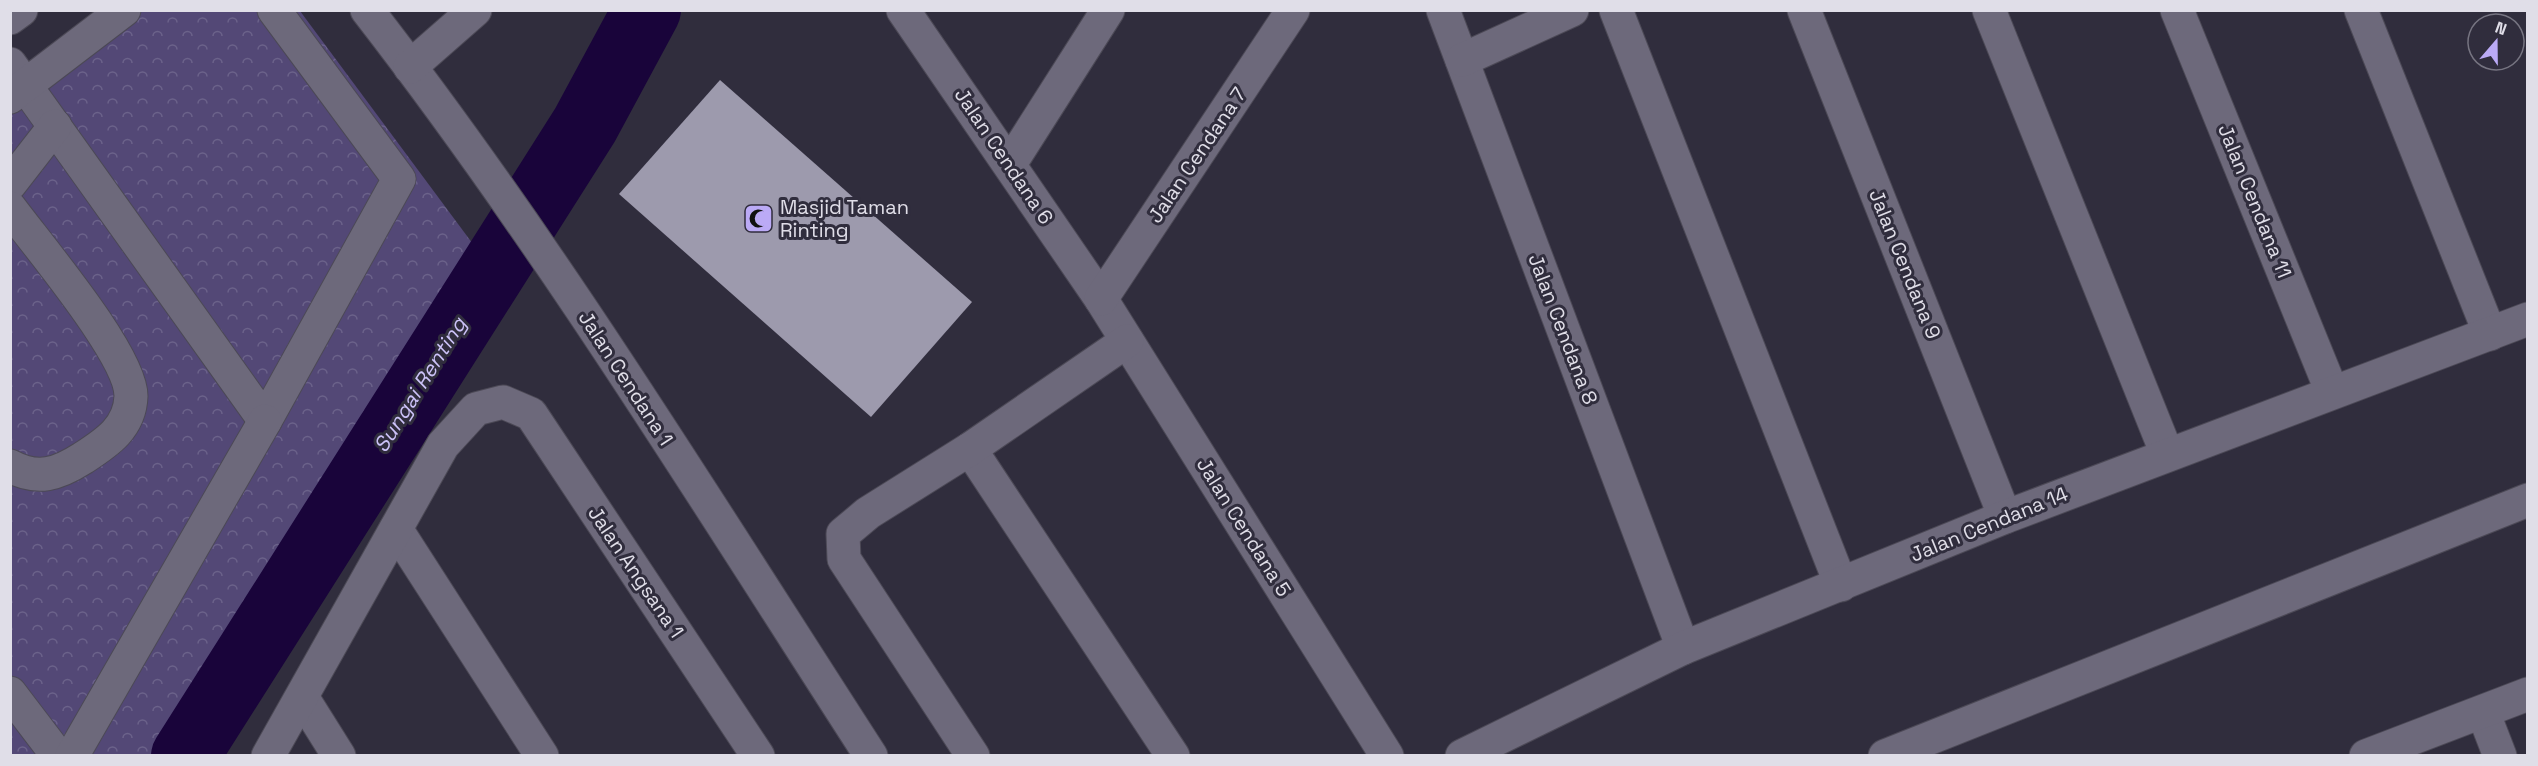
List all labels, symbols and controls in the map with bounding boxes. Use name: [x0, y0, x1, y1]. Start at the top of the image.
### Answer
north arrow: [2466, 12, 2526, 72]
text: N: [2492, 17, 2510, 40]
street label: Jalan Cendana 7: [1142, 82, 1252, 228]
street label: Jalan Cendana 6: [949, 83, 1059, 229]
street label: Jalan Cendana 11: [2212, 120, 2298, 282]
street label: Jalan Cendana 9: [1863, 185, 1947, 343]
place label: Masjid Taman Rinting: [780, 194, 909, 243]
mosque icon: Masjid Taman Rinting: [743, 202, 775, 234]
street label: Jalan Cendana 8: [1522, 250, 1604, 408]
street label: Jalan Cendana 1: [573, 306, 679, 450]
water label: Sungai Renting: [367, 311, 473, 457]
street label: Jalan Cendana 5: [1191, 453, 1297, 601]
street label: Jalan Cendana 14: [1906, 481, 2072, 567]
street label: Jalan Angsana 1: [582, 501, 690, 643]

